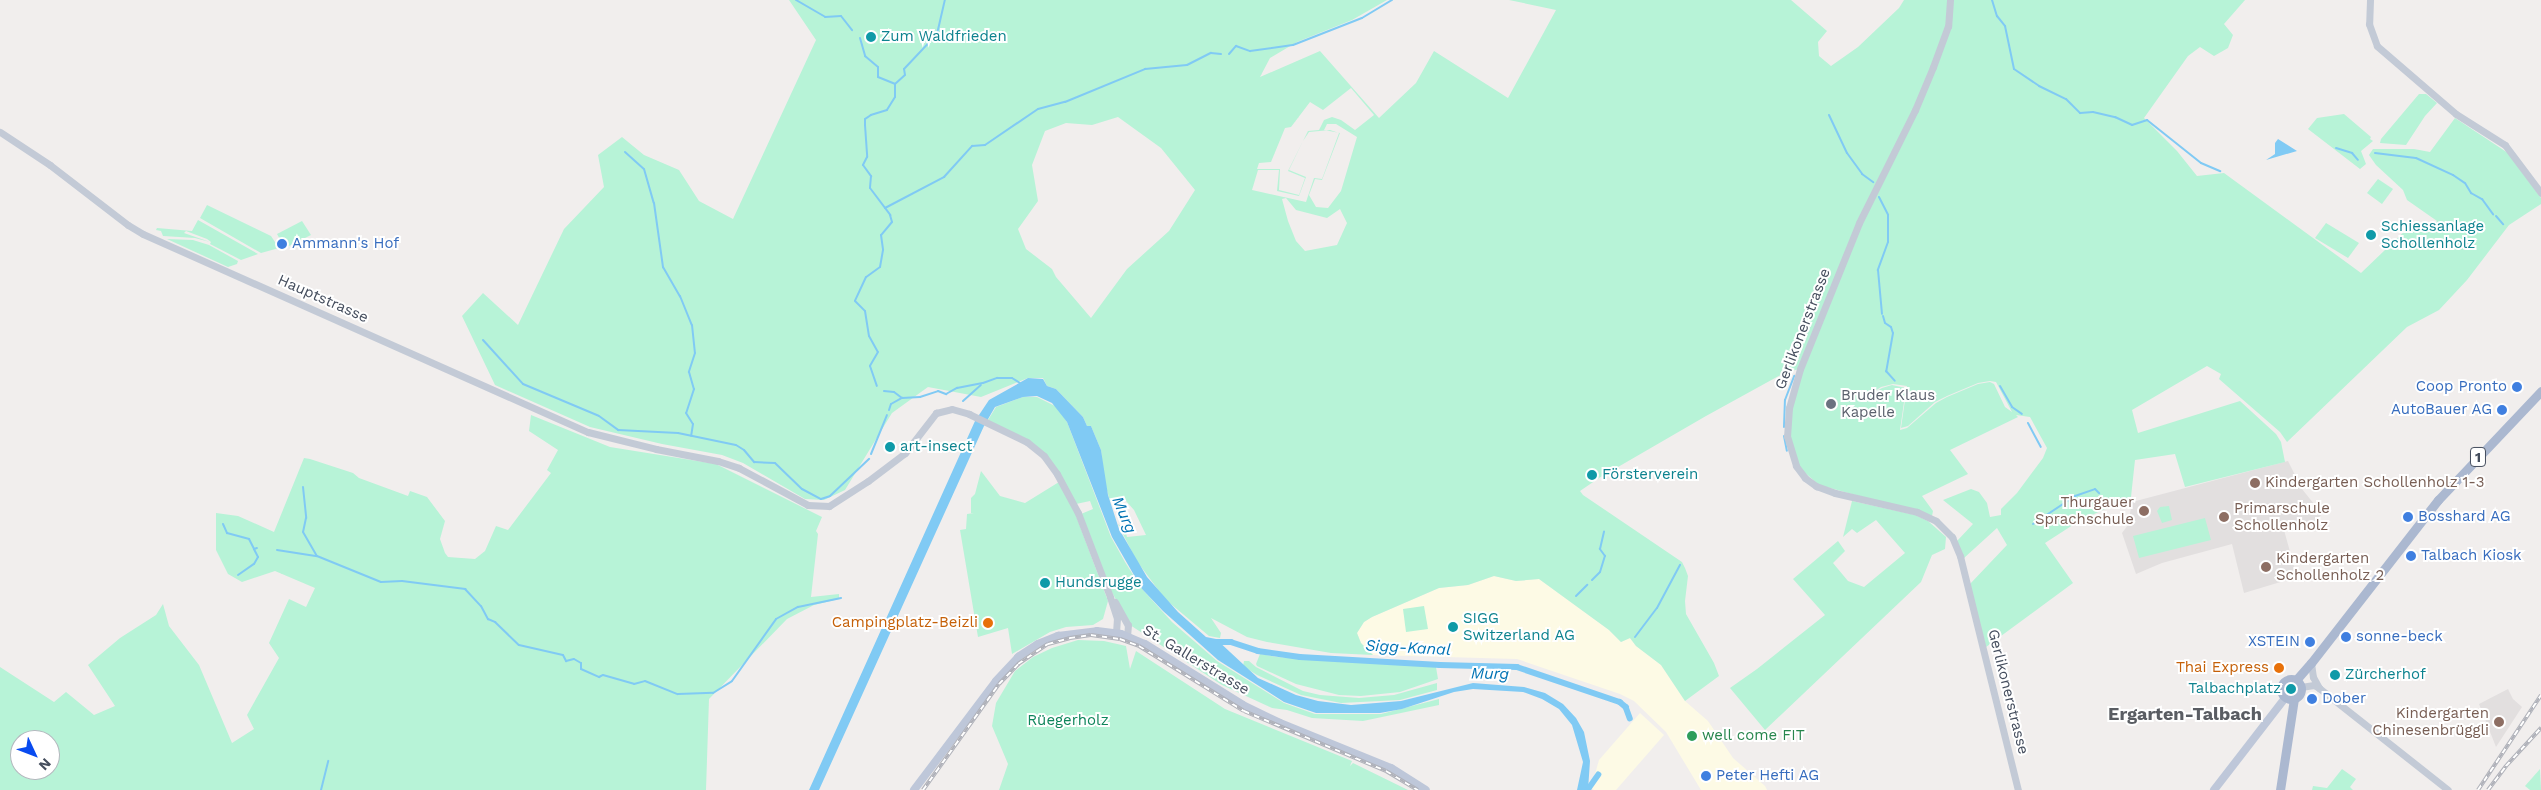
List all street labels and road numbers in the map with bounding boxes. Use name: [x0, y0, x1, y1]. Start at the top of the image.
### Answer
street label: Gerlikonerstrasse: [1772, 266, 1834, 392]
street label: Hauptstrasse: [275, 271, 371, 327]
road number: 1: [2469, 446, 2487, 468]
street label: St. Gallerstrasse: [1139, 621, 1253, 699]
street label: Gerlikonerstrasse: [1984, 628, 2032, 756]

